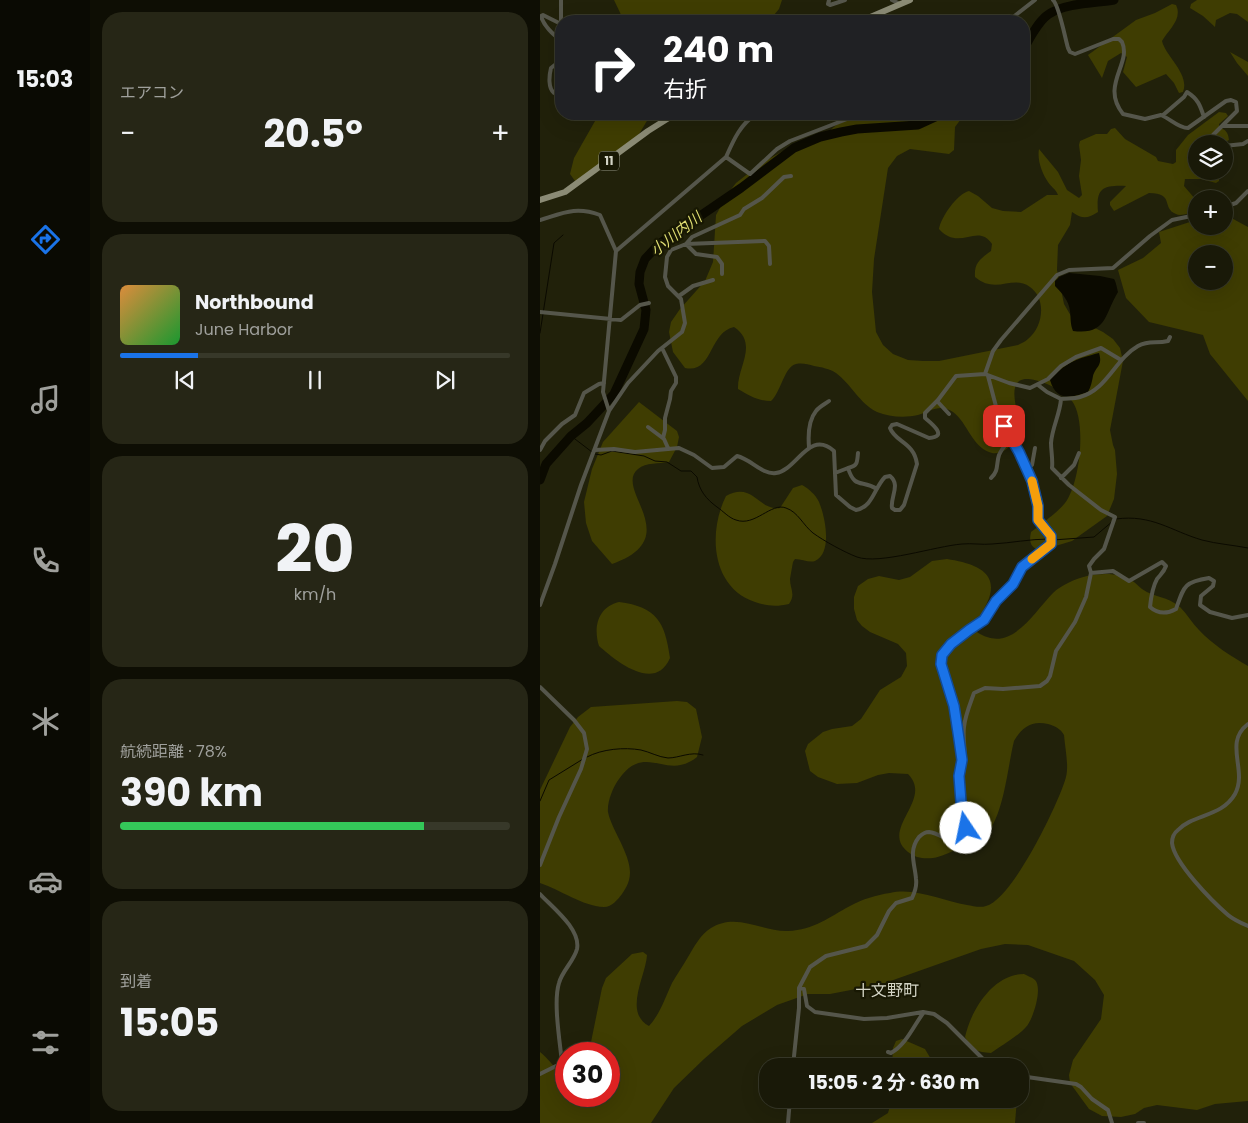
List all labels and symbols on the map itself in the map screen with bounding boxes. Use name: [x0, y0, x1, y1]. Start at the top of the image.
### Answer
road number: 11: [599, 152, 619, 170]
water label: 小川内川: [646, 206, 707, 260]
pin: [983, 405, 1025, 447]
position arrow: [939, 801, 991, 853]
district label: 十文野町: [855, 979, 919, 1002]
speed limit sign: 30: [555, 1042, 620, 1107]

